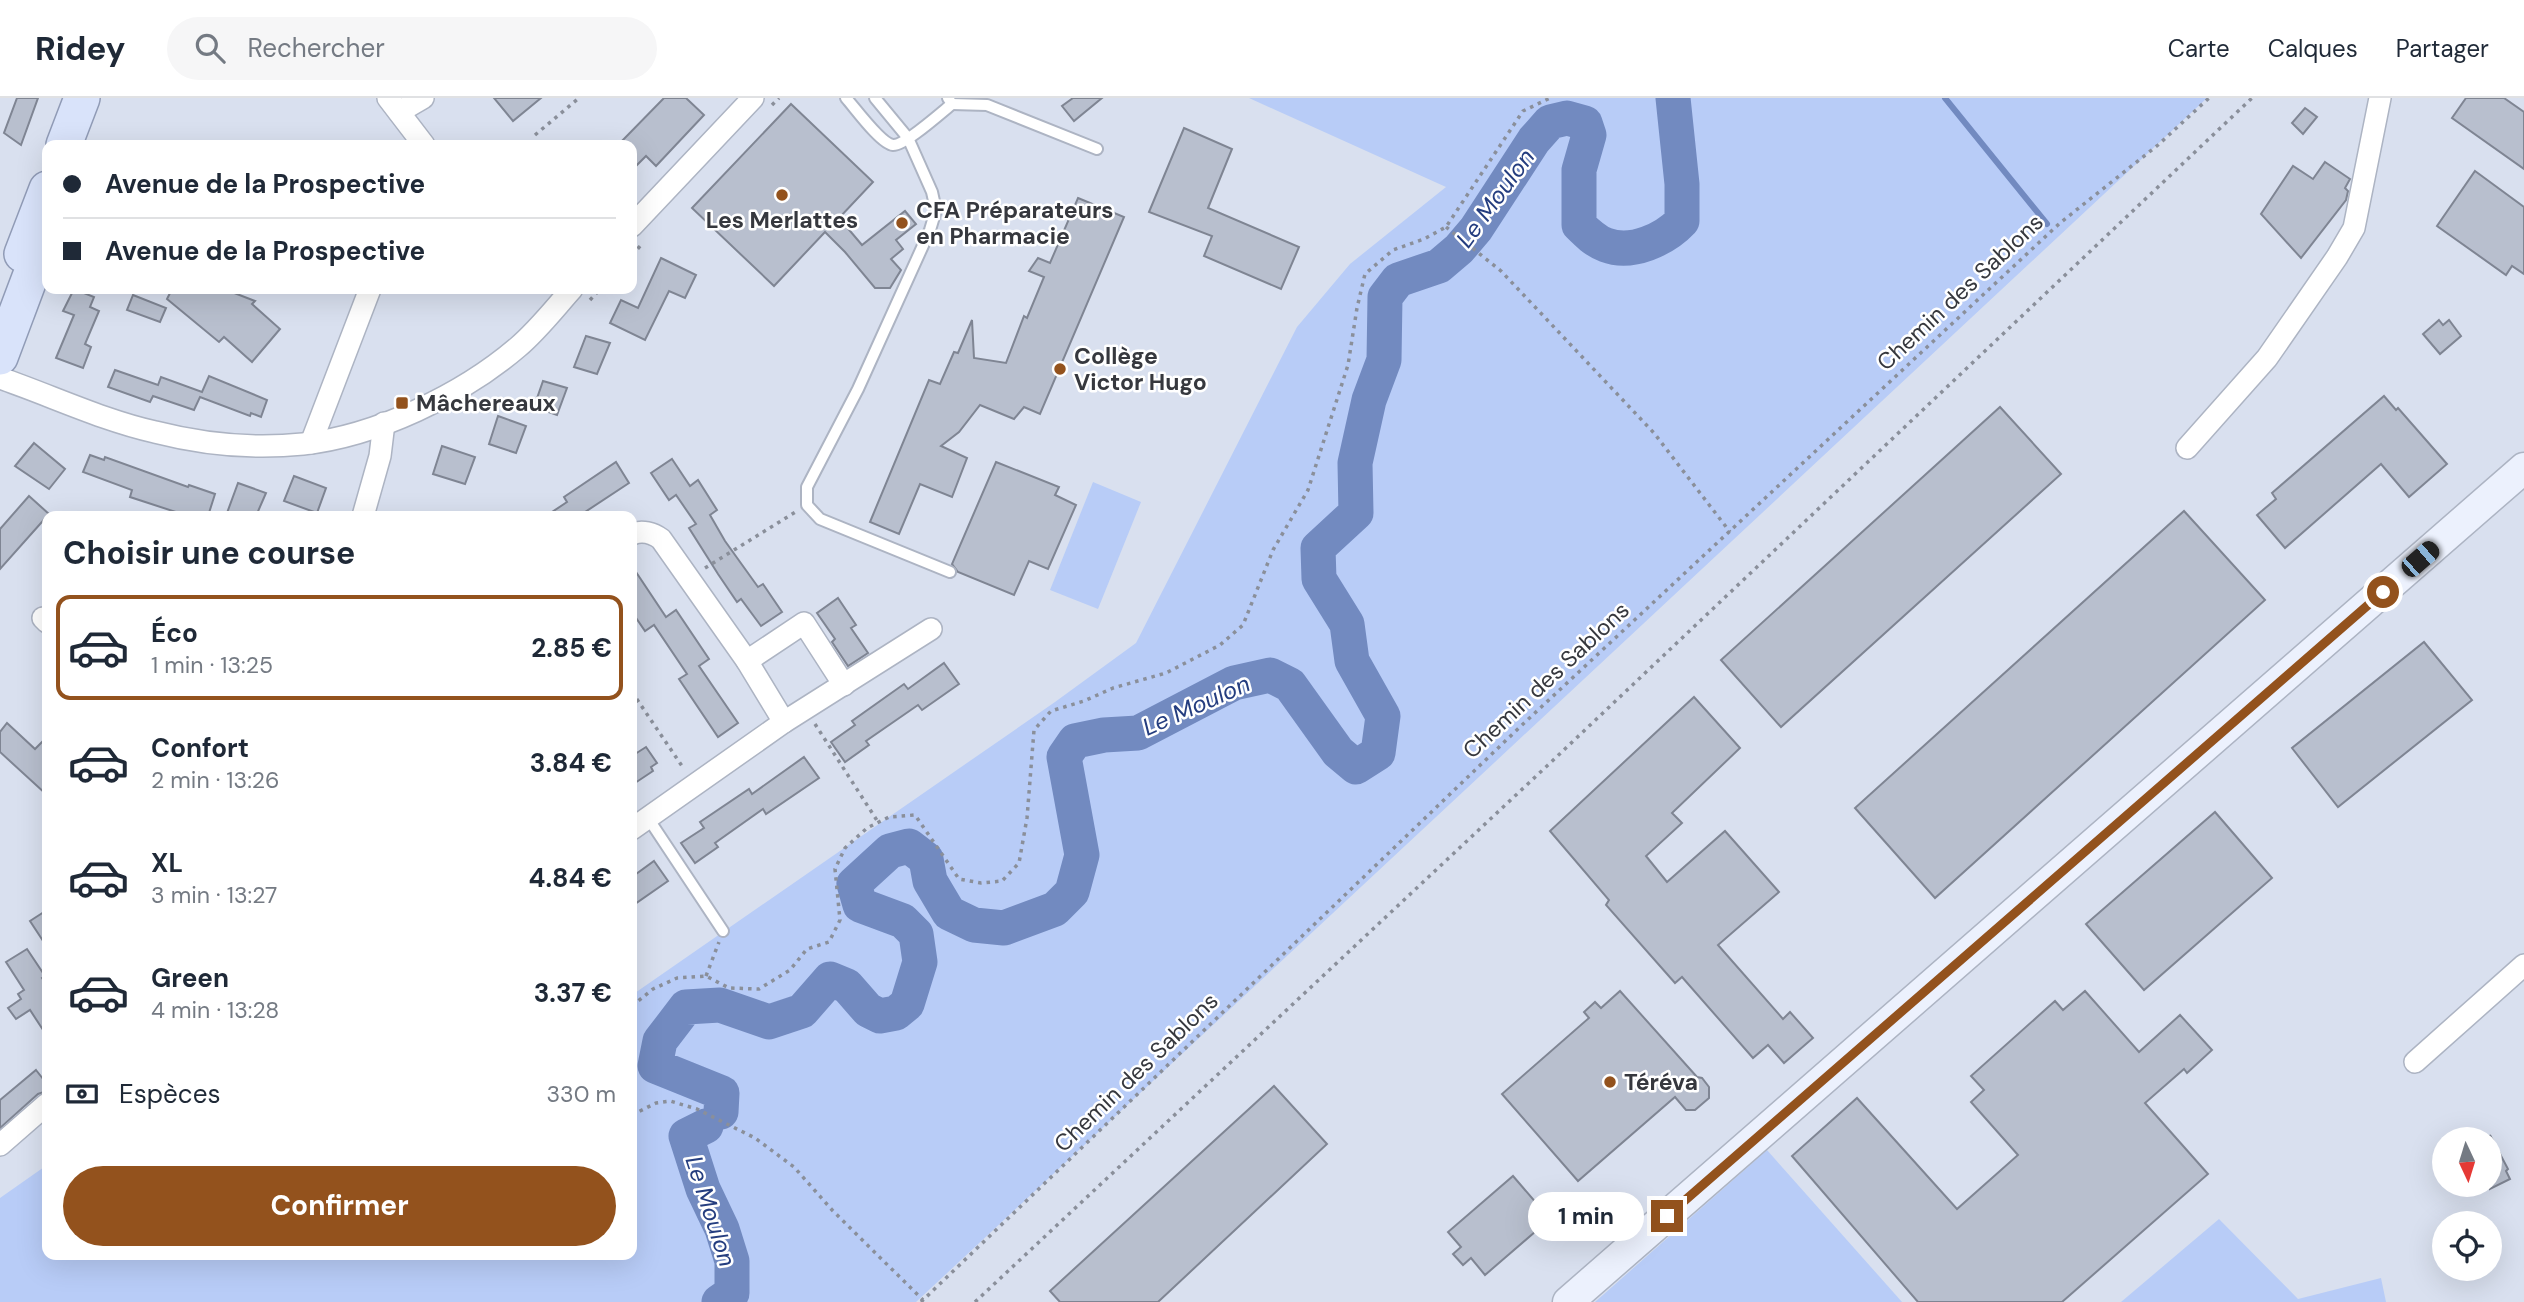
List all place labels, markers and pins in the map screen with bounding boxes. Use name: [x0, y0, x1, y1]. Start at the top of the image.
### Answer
marker: Les Merlattes: [774, 187, 790, 203]
place label: CFA Préparateurs en Pharmacie: [916, 195, 1114, 251]
place label: Les Merlattes: [706, 205, 858, 235]
marker: CFA Préparateurs en Pharmacie: [894, 215, 910, 231]
place label: Collège Victor Hugo: [1074, 341, 1207, 397]
marker: Collège Victor Hugo: [1052, 361, 1068, 377]
place label: Mâchereaux: [416, 388, 556, 418]
marker: Mâchereaux: [394, 395, 410, 411]
place label: Téréva: [1624, 1067, 1698, 1097]
marker: Téréva: [1602, 1074, 1618, 1090]

